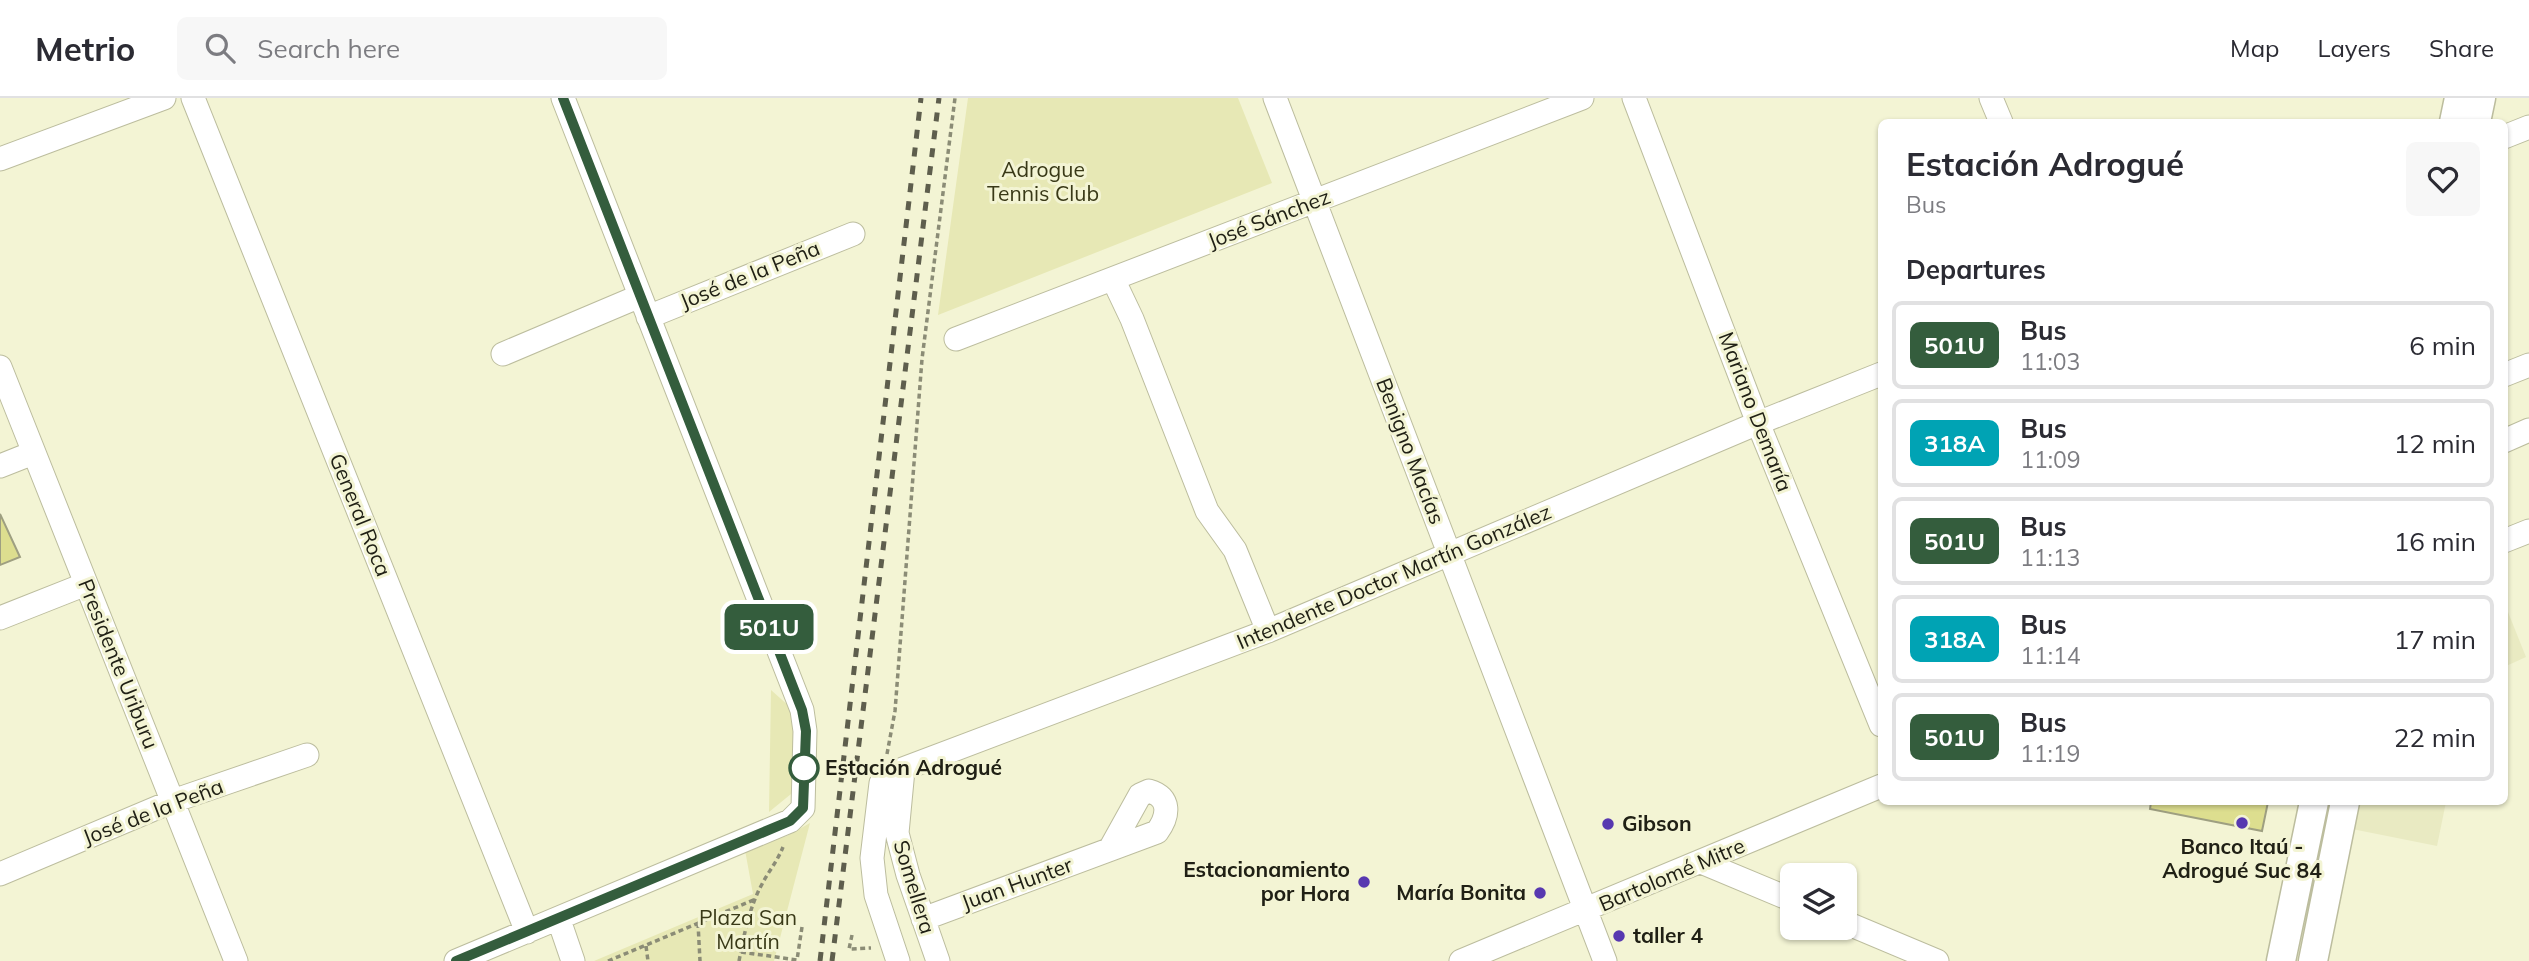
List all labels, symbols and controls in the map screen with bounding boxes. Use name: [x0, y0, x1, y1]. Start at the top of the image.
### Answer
search box: [177, 17, 667, 80]
text: Metrio: [35, 28, 135, 69]
icon: search: [201, 29, 239, 67]
text: Search here: [257, 32, 400, 65]
text: Map: [2230, 33, 2279, 63]
text: Layers: [2317, 33, 2391, 63]
text: Share: [2429, 33, 2494, 63]
button: heart: [2406, 142, 2480, 216]
text: Estación Adrogué: [1906, 143, 2184, 184]
park label: Adrogue Tennis Club: [987, 156, 1099, 206]
street label: José Sánchez: [1204, 183, 1334, 253]
text: Bus: [1906, 190, 1946, 219]
street label: José de la Peña: [676, 234, 823, 314]
text: Departures: [1906, 253, 2046, 286]
text: Bus: [2020, 314, 2066, 347]
street label: Mariano Demaría: [1714, 328, 1798, 495]
text: 6 min: [2409, 329, 2476, 362]
text: 501U: [1924, 330, 1985, 360]
text: 11:03: [2020, 347, 2080, 376]
street label: Benigno Macías: [1371, 374, 1451, 527]
text: Bus: [2020, 412, 2067, 445]
text: 12 min: [2394, 427, 2476, 460]
text: 318A: [1924, 428, 1985, 458]
text: 11:09: [2020, 445, 2081, 474]
street label: General Roca: [324, 449, 397, 580]
street label: Intendente Doctor Martín González: [1233, 498, 1555, 654]
text: Bus: [2020, 510, 2066, 543]
text: 16 min: [2394, 525, 2476, 558]
text: 501U: [1924, 526, 1985, 556]
text: 11:13: [2020, 543, 2080, 572]
street label: Presidente Uriburu: [73, 575, 165, 752]
line badge: 501U: [720, 604, 818, 650]
text: Bus: [2020, 608, 2067, 641]
text: 501U: [739, 612, 799, 642]
text: 17 min: [2394, 623, 2476, 656]
text: 318A: [1924, 624, 1985, 654]
text: 11:14: [2020, 641, 2081, 670]
text: Bus: [2020, 706, 2066, 739]
text: 22 min: [2394, 721, 2476, 754]
text: 501U: [1924, 722, 1985, 752]
text: 11:19: [2020, 739, 2080, 768]
marker: Estación Adrogué: [789, 753, 819, 783]
place label: Estación Adrogué: [825, 754, 1002, 780]
street label: José de la Peña: [79, 772, 227, 850]
place label: Gibson: [1622, 810, 1692, 836]
marker: Banco Itaú - Adrogué Suc 84: [2234, 815, 2250, 831]
marker: Gibson: [1600, 816, 1616, 832]
street label: Bartolomé Mitre: [1595, 832, 1748, 917]
place label: Banco Itaú - Adrogué Suc 84: [2162, 833, 2322, 883]
street label: Somellera: [888, 837, 941, 937]
street label: Juan Hunter: [958, 851, 1076, 915]
place label: Estacionamiento por Hora: [1183, 856, 1350, 906]
map controls: [1780, 863, 1857, 940]
button: layers: [1780, 863, 1857, 940]
marker: Estacionamiento por Hora: [1356, 874, 1372, 890]
place label: María Bonita: [1396, 879, 1526, 905]
marker: María Bonita: [1532, 885, 1548, 901]
park label: Plaza San Martín: [699, 904, 797, 954]
place label: taller 4: [1633, 922, 1703, 948]
marker: taller 4: [1611, 928, 1627, 944]

